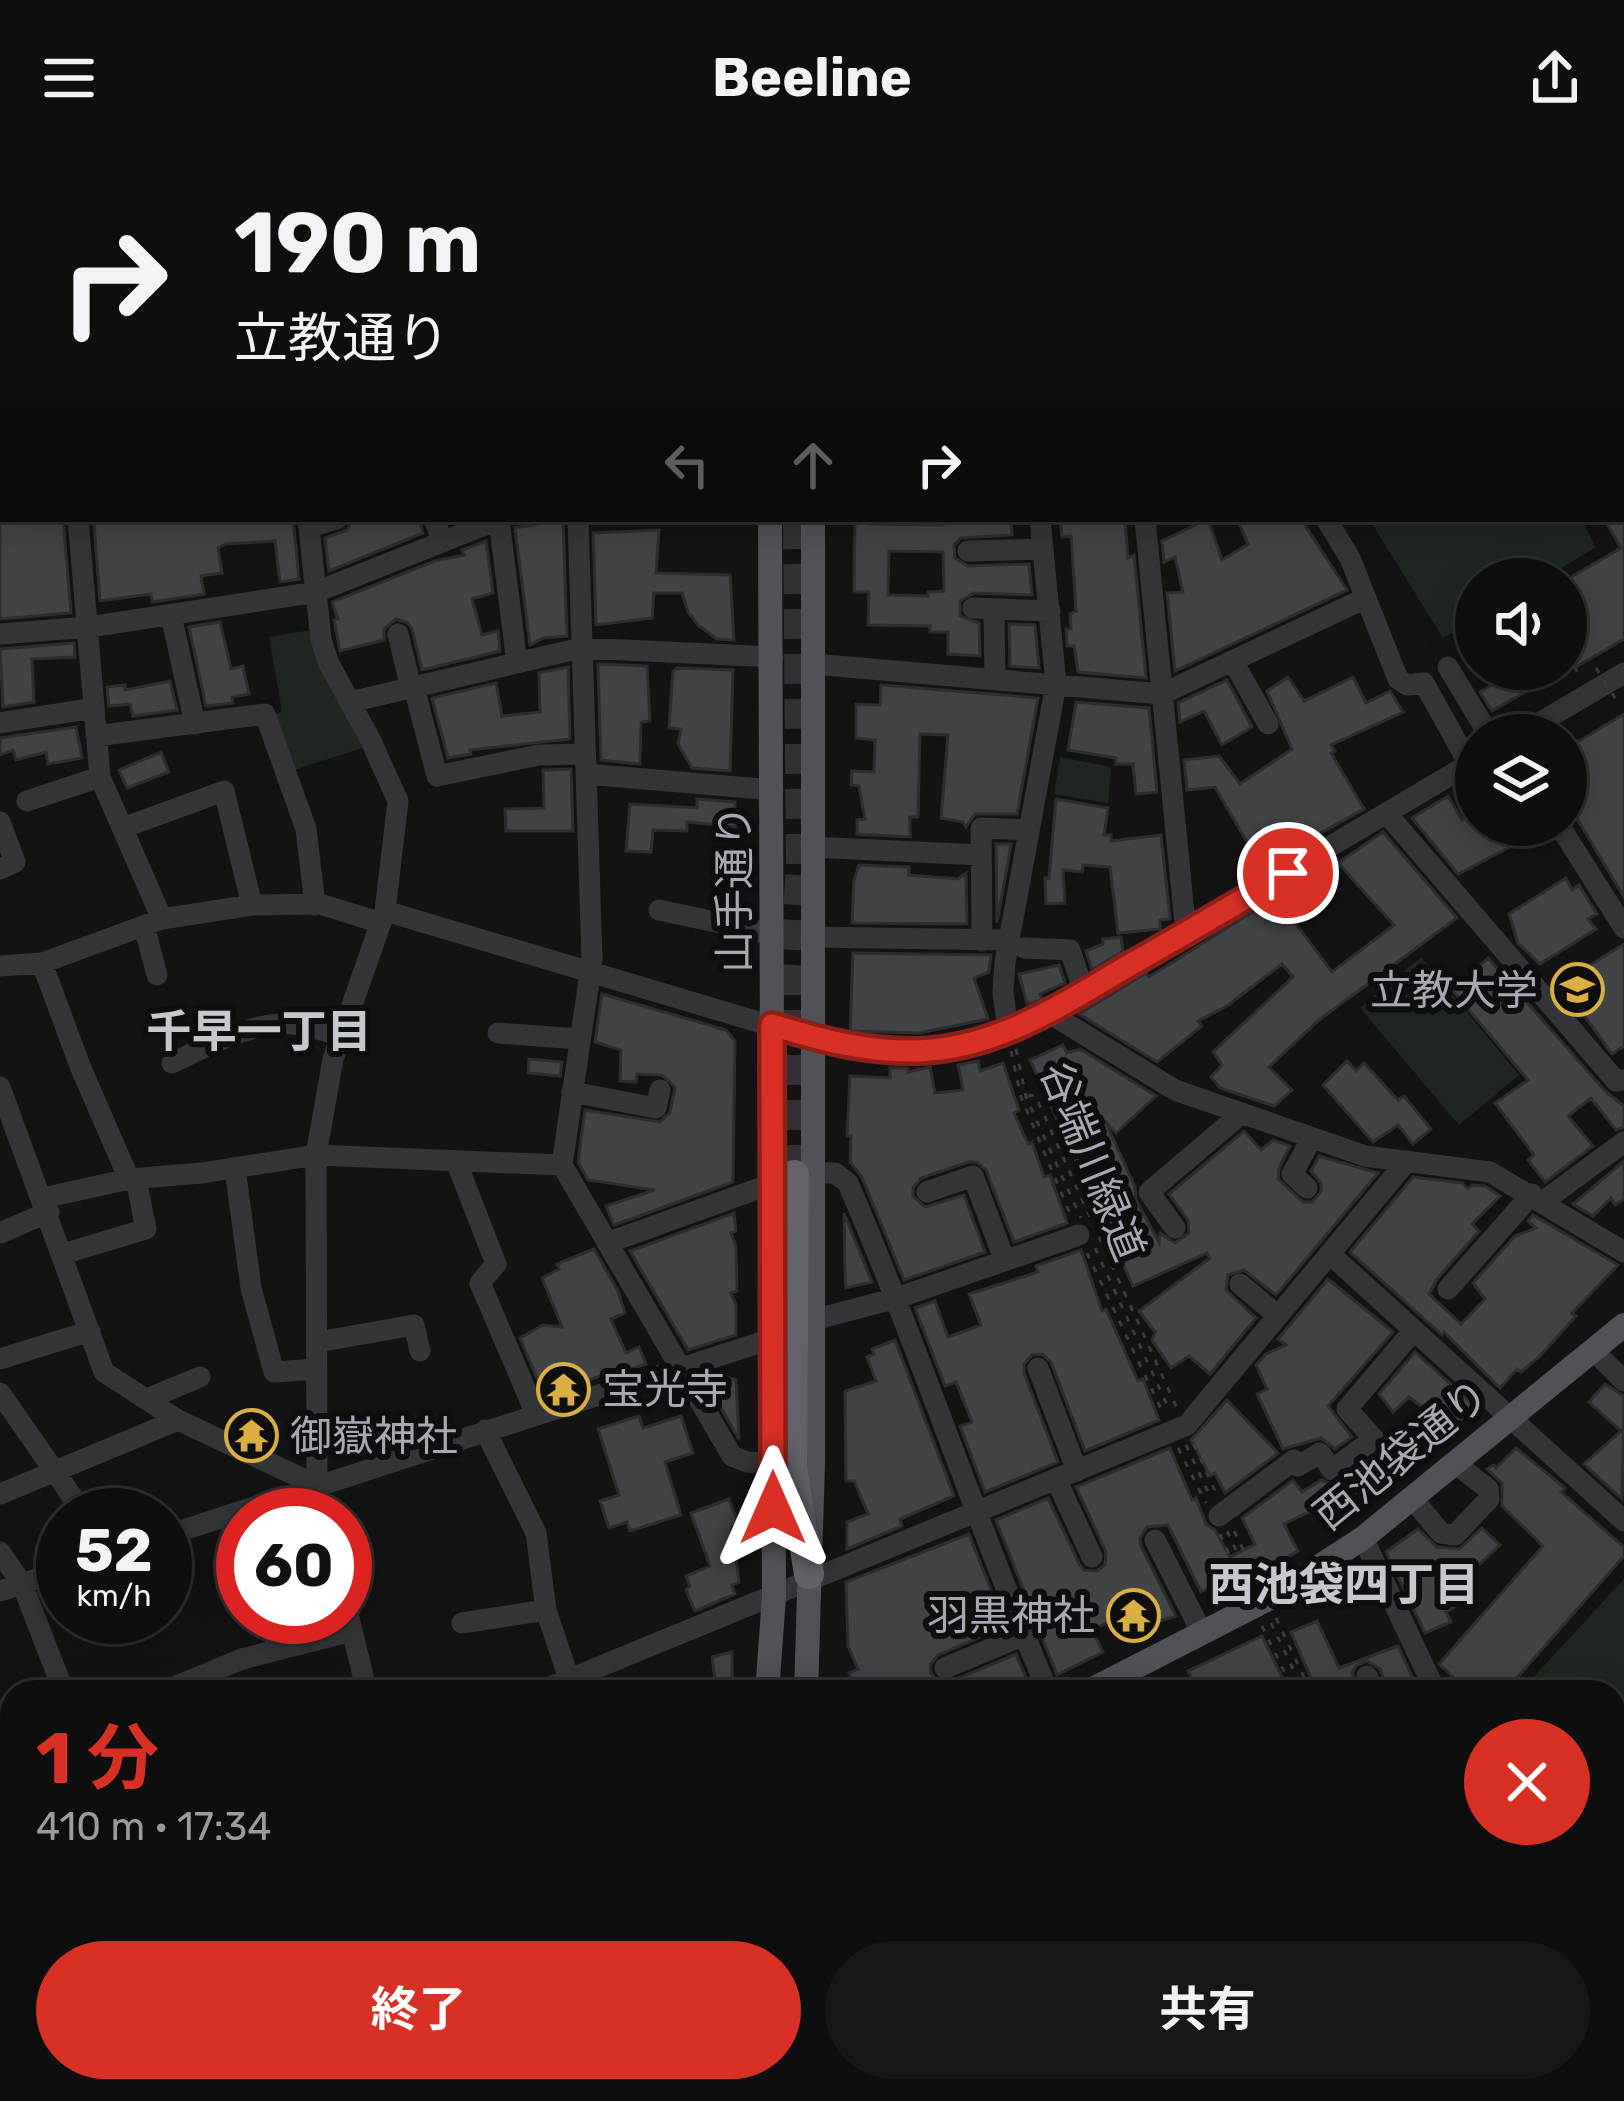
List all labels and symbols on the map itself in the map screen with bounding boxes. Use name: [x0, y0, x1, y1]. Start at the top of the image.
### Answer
street label: 山手通り: [710, 805, 760, 973]
pin: [1237, 822, 1339, 924]
school or university icon: 立教大学: [1549, 962, 1605, 1018]
place label: 立教大学: [1370, 966, 1538, 1016]
district label: 千早一丁目: [146, 1005, 372, 1058]
street label: 谷端川緑道: [1030, 1055, 1155, 1268]
temple icon: 宝光寺: [535, 1361, 591, 1417]
place label: 宝光寺: [602, 1365, 728, 1415]
street label: 西池袋通り: [1304, 1369, 1499, 1540]
temple icon: 御嶽神社: [223, 1408, 279, 1464]
place label: 御嶽神社: [290, 1412, 458, 1462]
position arrow: [710, 1445, 836, 1571]
speed limit sign: 60: [216, 1488, 372, 1644]
district label: 西池袋四丁目: [1209, 1558, 1479, 1611]
temple icon: 羽黒神社: [1106, 1587, 1162, 1643]
place label: 羽黒神社: [927, 1591, 1095, 1641]

